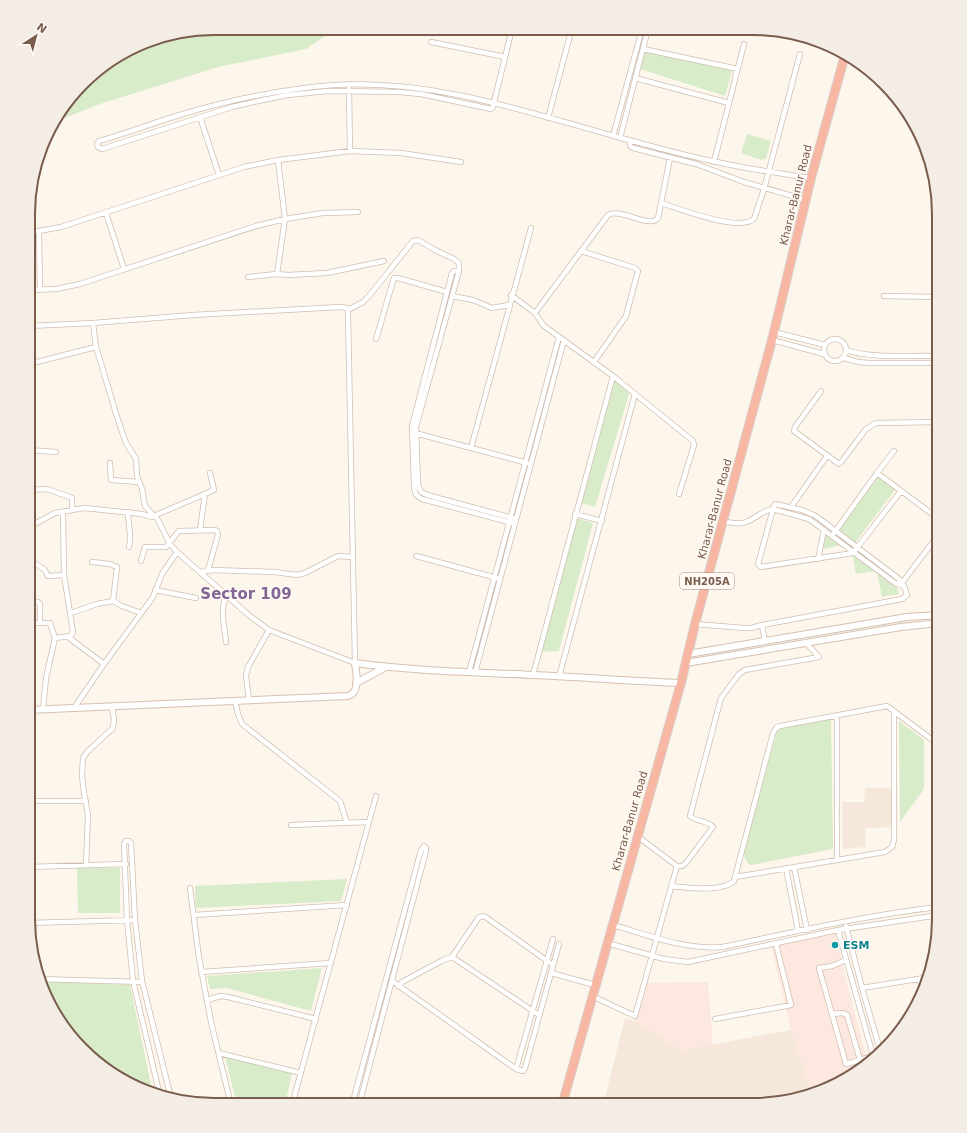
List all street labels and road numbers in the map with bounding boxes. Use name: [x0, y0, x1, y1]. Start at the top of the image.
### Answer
street label: Kharar-Banur Road: [777, 143, 815, 247]
street label: Kharar-Banur Road: [695, 457, 735, 561]
road number: NH205A: [680, 573, 734, 589]
street label: Kharar-Banur Road: [609, 769, 651, 873]

